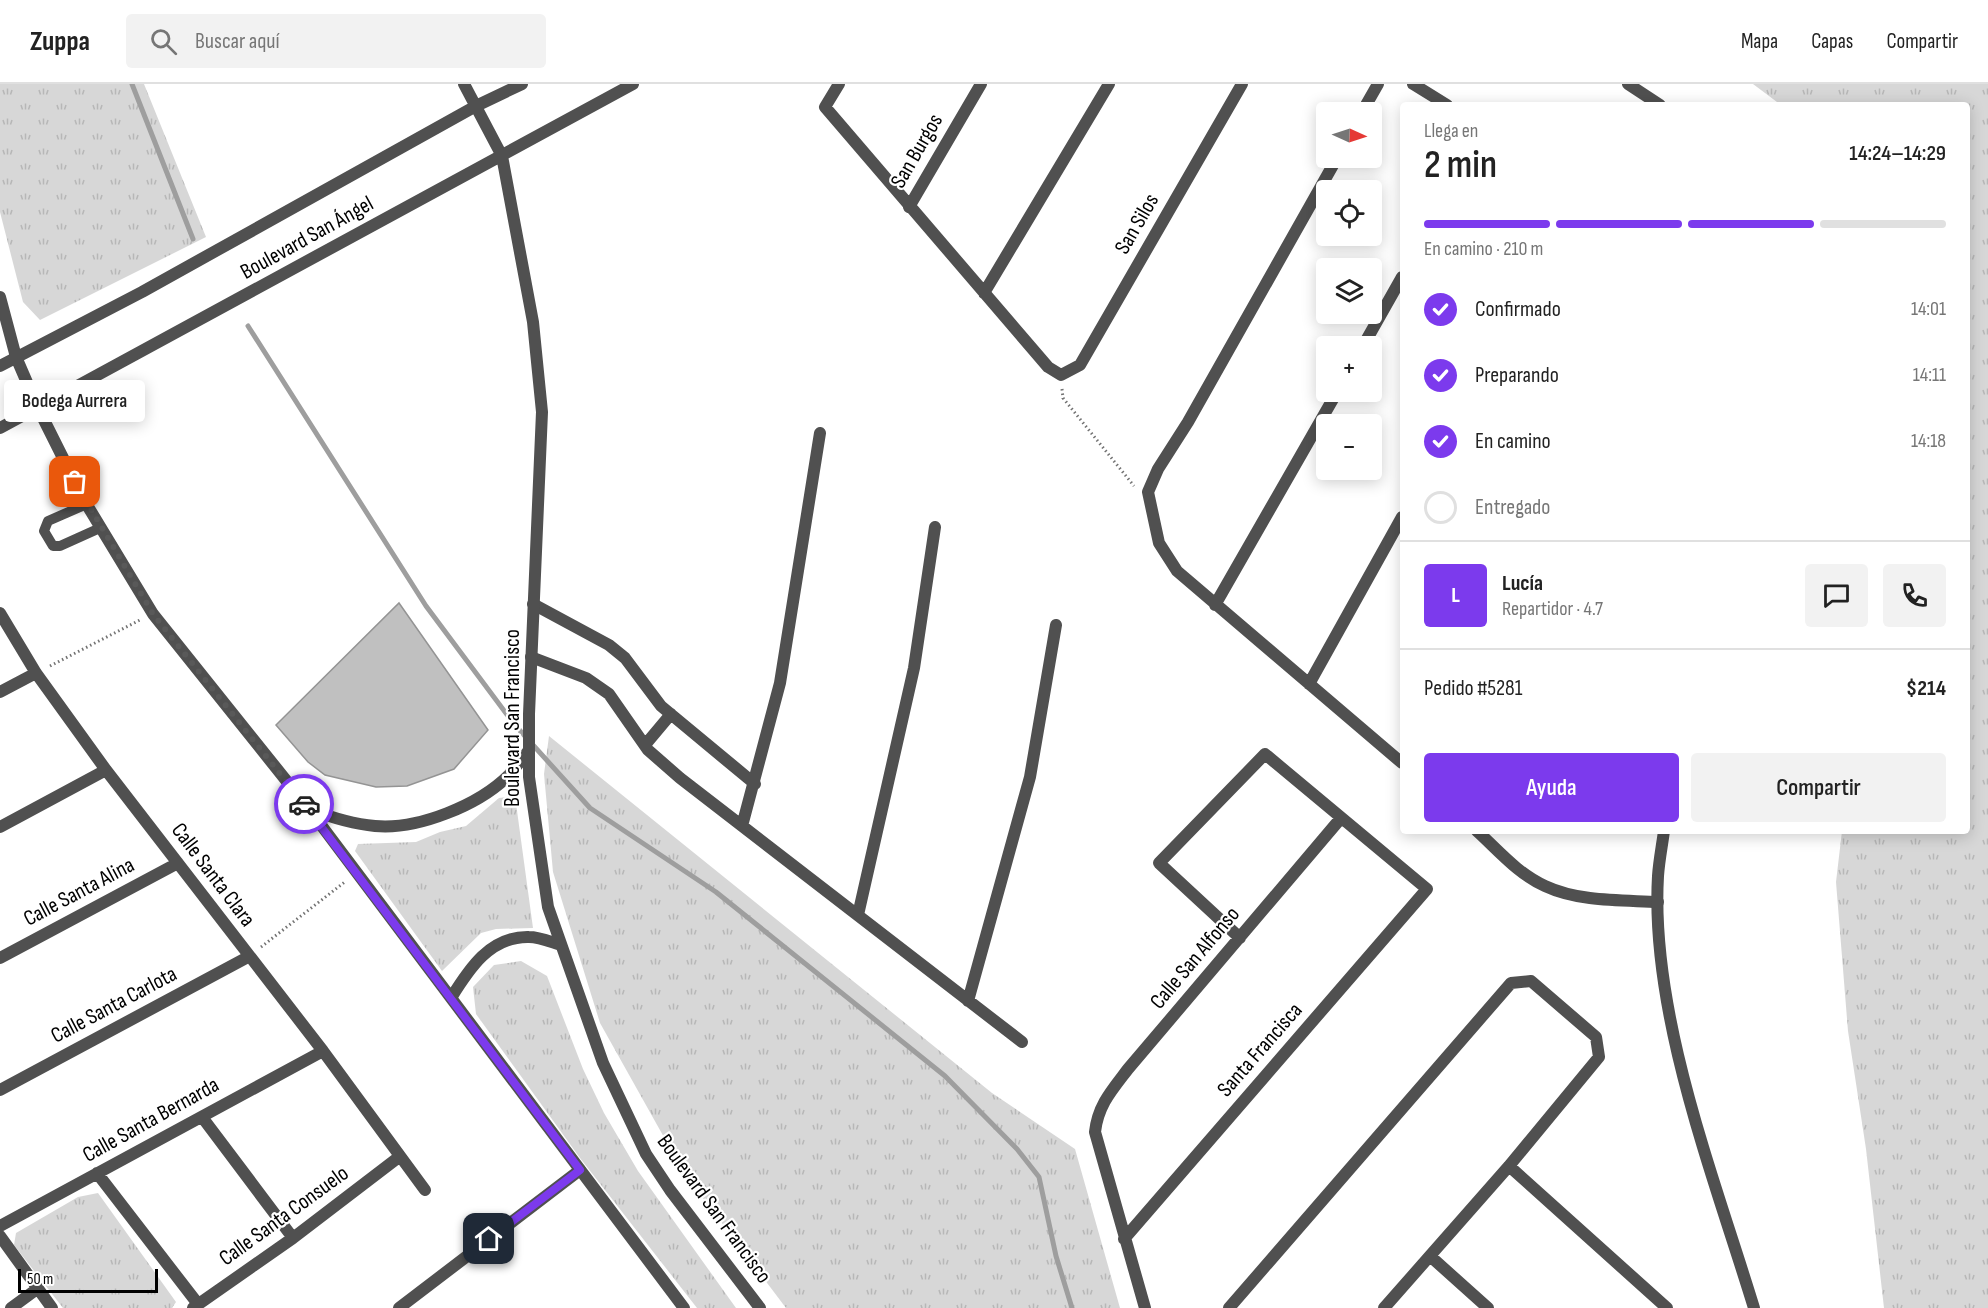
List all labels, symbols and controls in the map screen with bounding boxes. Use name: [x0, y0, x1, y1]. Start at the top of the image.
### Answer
search box: [126, 14, 546, 68]
text: Zuppa: [30, 25, 90, 58]
icon: search: [147, 25, 180, 58]
text: Buscar aquí: [195, 28, 280, 55]
text: Mapa: [1741, 29, 1778, 54]
text: Capas: [1811, 29, 1853, 54]
text: Compartir: [1886, 29, 1958, 54]
north arrow: [1316, 102, 1382, 168]
map controls: [1316, 102, 1382, 480]
street label: San Burgos: [885, 109, 949, 193]
text: Llega en: [1424, 119, 1478, 143]
text: 14:24–14:29: [1849, 140, 1946, 167]
text: 2 min: [1424, 142, 1497, 189]
button: locate: [1316, 180, 1382, 246]
street label: San Silos: [1109, 189, 1165, 259]
street label: Boulevard San Ángel: [236, 190, 378, 286]
text: En camino · 210 m: [1424, 237, 1543, 261]
button: layers: [1316, 258, 1382, 324]
icon: check: [1424, 293, 1457, 326]
text: Confirmado: [1475, 296, 1561, 323]
text: 14:01: [1911, 297, 1946, 321]
button: +: [1316, 336, 1382, 402]
icon: check: [1424, 359, 1457, 392]
text: Preparando: [1475, 362, 1559, 389]
text: 14:11: [1913, 363, 1946, 387]
callout: Bodega Aurrera: [4, 380, 146, 422]
text: Bodega Aurrera: [22, 389, 127, 413]
button: −: [1316, 414, 1382, 480]
icon: check: [1424, 425, 1457, 458]
text: En camino: [1475, 428, 1551, 455]
text: 14:18: [1911, 429, 1946, 453]
pin: [49, 456, 100, 507]
icon: bag: [58, 465, 91, 498]
text: Entregado: [1475, 494, 1550, 521]
button: chat: [1805, 564, 1868, 627]
button: phone: [1883, 564, 1946, 627]
text: Lucía: [1502, 570, 1543, 597]
text: L: [1451, 582, 1460, 609]
text: Repartidor · 4.7: [1502, 597, 1603, 621]
street label: Boulevard San Francisco: [499, 629, 526, 807]
text: Pedido #5281: [1424, 675, 1522, 702]
text: $214: [1906, 675, 1946, 702]
button: Ayuda: [1424, 753, 1679, 822]
button: Compartir: [1691, 753, 1946, 822]
courier: [274, 774, 334, 834]
icon: car: [288, 788, 321, 821]
street label: Calle Santa Clara: [165, 818, 261, 932]
street label: Calle Santa Alina: [19, 852, 139, 932]
street label: Calle San Alfonso: [1144, 901, 1246, 1015]
street label: Calle Santa Carlota: [46, 961, 182, 1049]
street label: Santa Francisca: [1212, 997, 1308, 1103]
street label: Calle Santa Bernarda: [78, 1071, 224, 1169]
street label: Boulevard San Francisco: [651, 1129, 777, 1289]
street label: Calle Santa Consuelo: [214, 1160, 354, 1272]
pin: [463, 1213, 514, 1264]
icon: home: [472, 1222, 505, 1255]
scale bar: [18, 1266, 158, 1294]
text: 50 m: [27, 1270, 53, 1289]

